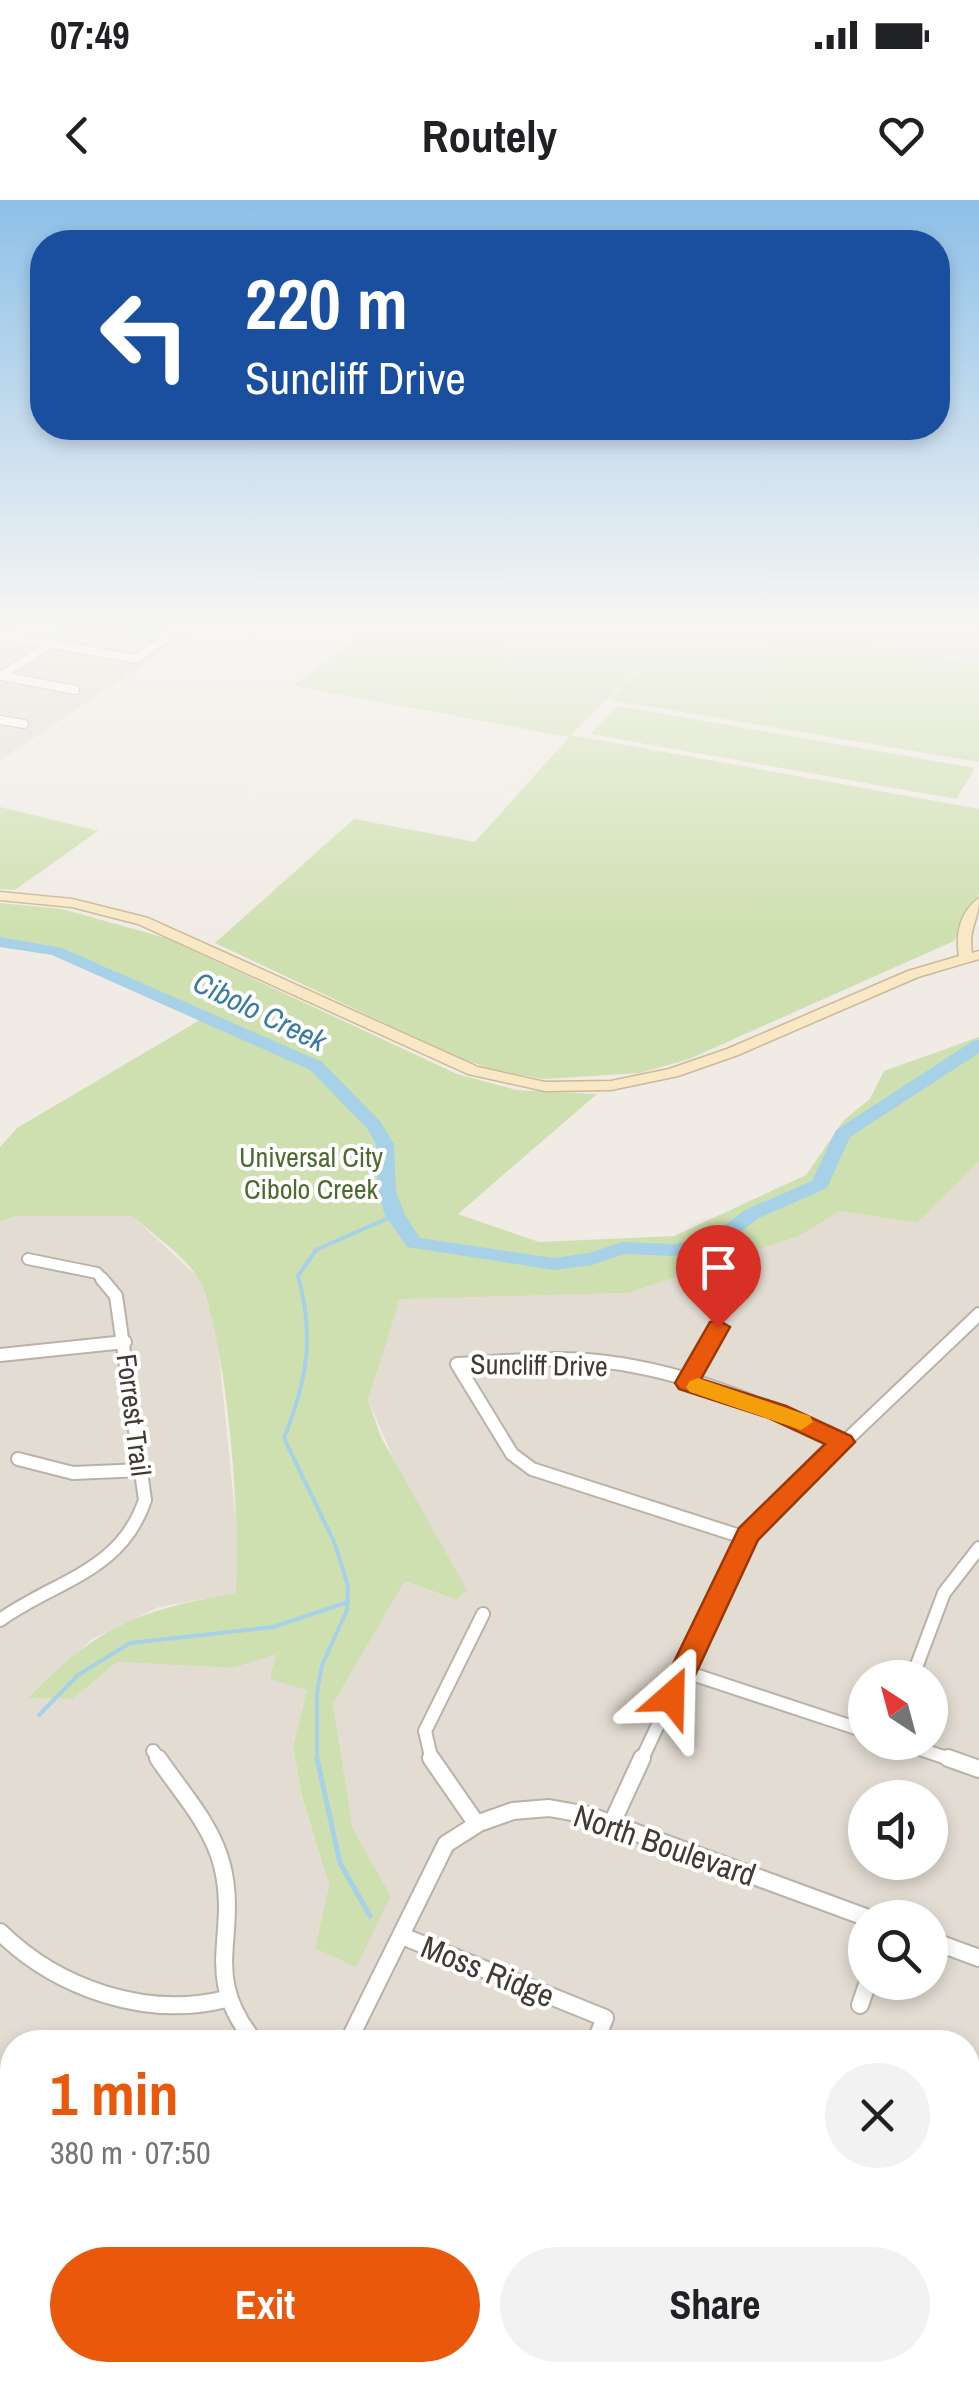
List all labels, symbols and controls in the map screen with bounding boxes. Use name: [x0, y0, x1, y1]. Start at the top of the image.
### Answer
text: 07:49: [50, 10, 130, 61]
text: Routely: [422, 105, 557, 166]
icon: back: [50, 108, 105, 163]
icon: heart: [874, 108, 929, 163]
text: 220 m: [245, 257, 408, 351]
icon: left: [80, 270, 210, 400]
text: Suncliff Drive: [245, 347, 466, 408]
water label: Cibolo Creek: [187, 962, 335, 1061]
park label: Universal City Cibolo Creek: [239, 1138, 384, 1208]
pin: [676, 1225, 761, 1328]
icon: arrive: [691, 1240, 746, 1295]
street label: Suncliff Drive: [470, 1345, 608, 1385]
street label: Forrest Trail: [108, 1352, 160, 1478]
position arrow: [619, 1645, 723, 1749]
north arrow: [848, 1660, 948, 1760]
map controls: [848, 1660, 948, 2000]
button: sound: [848, 1780, 948, 1880]
street label: North Boulevard: [568, 1794, 762, 1896]
button: search: [848, 1900, 948, 2000]
street label: Moss Ridge: [415, 1925, 561, 2017]
text: 1 min: [50, 2053, 179, 2134]
button: close: [825, 2063, 930, 2168]
text: 380 m · 07:50: [50, 2131, 210, 2174]
button: Exit: [50, 2247, 480, 2362]
button: Share: [500, 2247, 930, 2362]

